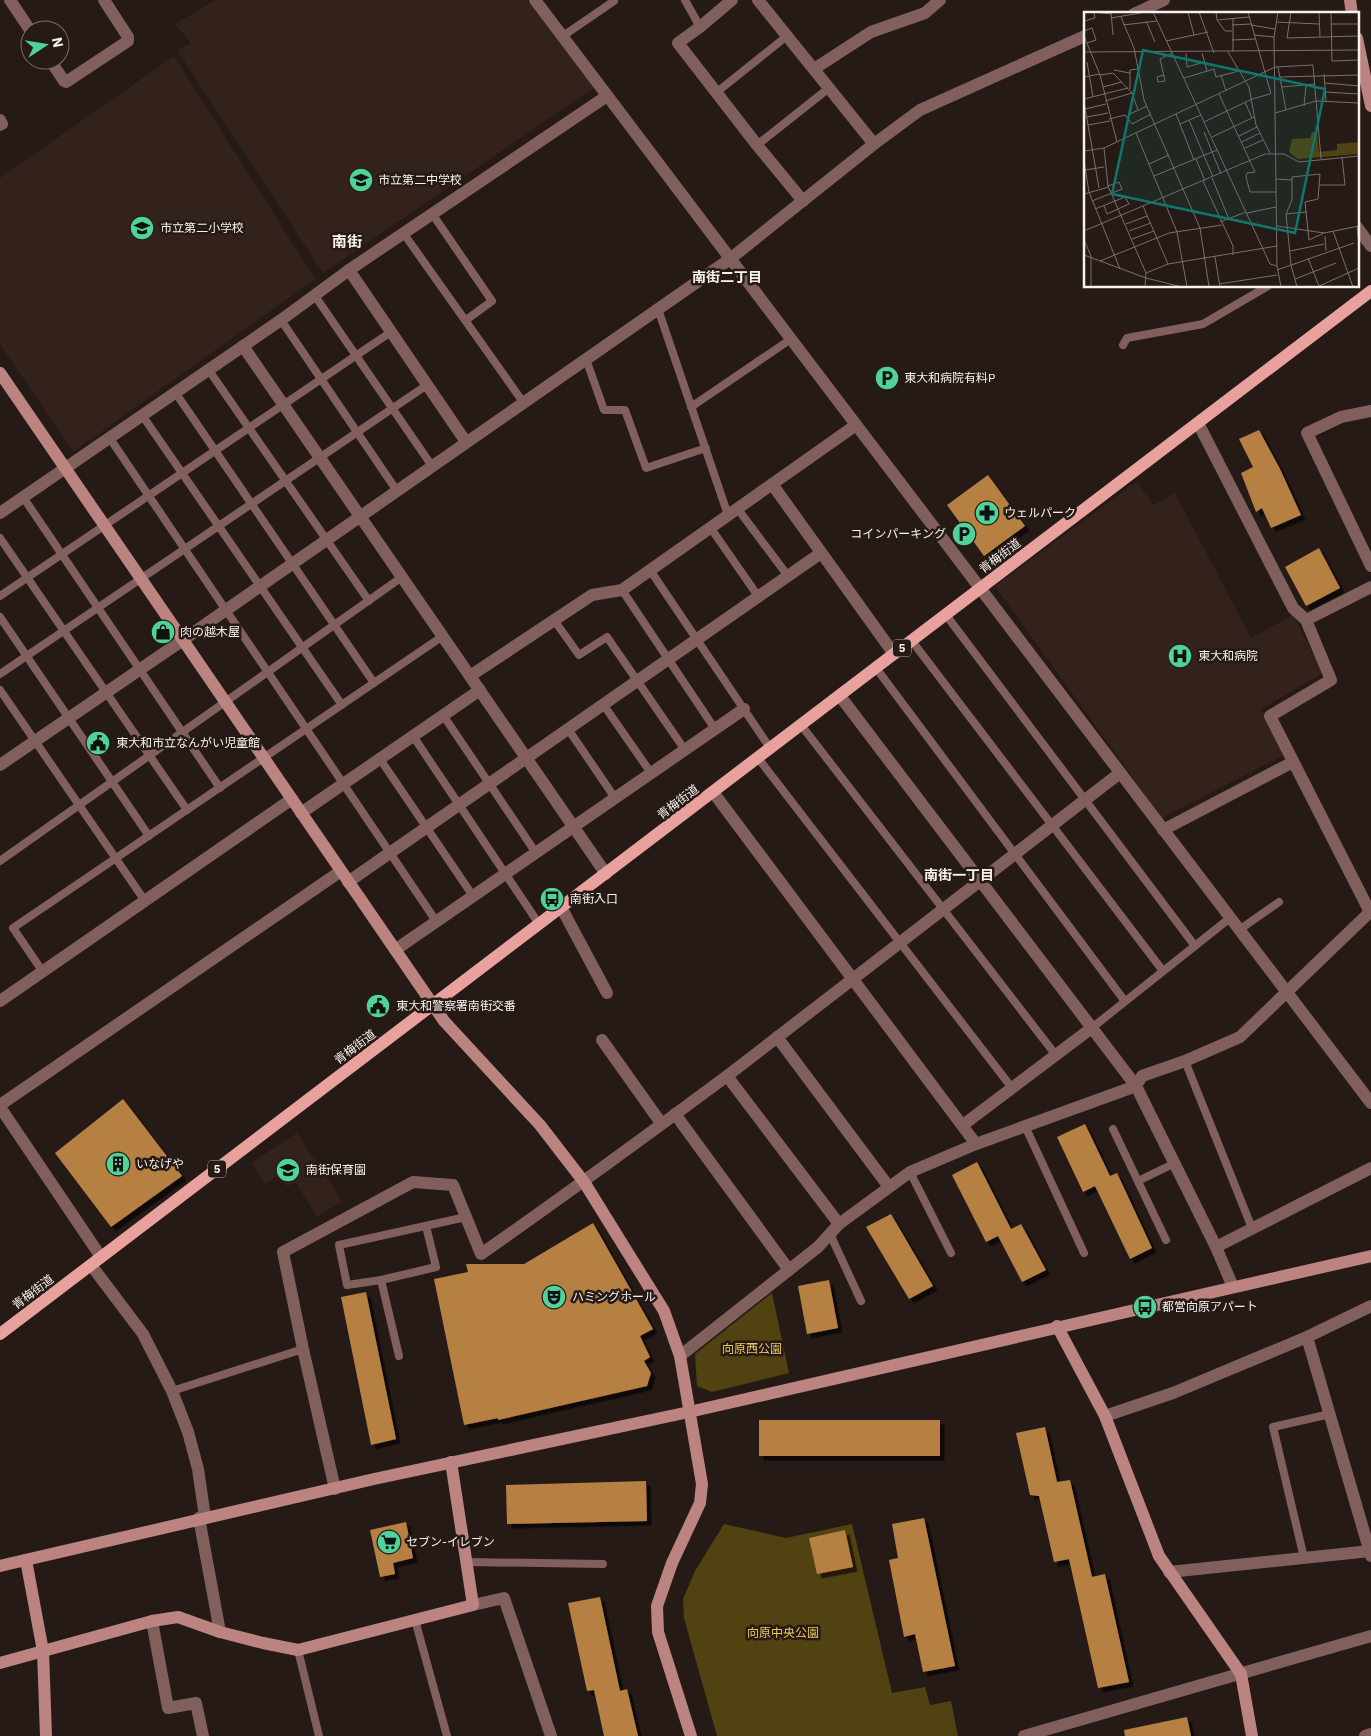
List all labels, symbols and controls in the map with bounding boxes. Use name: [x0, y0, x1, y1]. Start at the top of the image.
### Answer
inset map: [1084, 12, 1358, 288]
north arrow: [20, 20, 70, 70]
text: N: [48, 35, 68, 49]
school or university icon: 市立第二中学校: [348, 167, 374, 193]
place label: 市立第二中学校: [378, 172, 462, 187]
school or university icon: 市立第二小学校: [129, 215, 155, 241]
place label: 市立第二小学校: [160, 220, 244, 235]
district label: 南街: [332, 232, 362, 251]
district label: 南街二丁目: [692, 268, 762, 286]
parking icon: 東大和病院有料P: [874, 365, 900, 391]
place label: 東大和病院有料P: [904, 370, 995, 385]
pharmacy icon: ウェルパーク: [974, 500, 1000, 526]
place label: ウェルパーク: [1004, 505, 1076, 520]
parking icon: コインパーキング: [951, 521, 977, 547]
place label: コインパーキング: [850, 526, 946, 541]
street label: 青梅街道: [976, 535, 1023, 576]
shop icon: 肉の越木屋: [150, 619, 176, 645]
place label: 肉の越木屋: [180, 624, 240, 639]
road number: 5: [893, 640, 911, 656]
hospital icon: 東大和病院: [1167, 643, 1193, 669]
place label: 東大和病院: [1198, 648, 1258, 663]
public building icon: 東大和市立なんがい児童館: [85, 730, 111, 756]
place label: 東大和市立なんがい児童館: [116, 735, 260, 750]
street label: 青梅街道: [654, 781, 701, 822]
district label: 南街一丁目: [924, 866, 994, 884]
bus stop icon: 南街入口: [539, 886, 565, 912]
place label: 南街入口: [570, 891, 618, 906]
public building icon: 東大和警察署南街交番: [365, 993, 391, 1019]
place label: 東大和警察署南街交番: [396, 998, 516, 1013]
street label: 青梅街道: [331, 1026, 378, 1067]
building icon: いなげや: [105, 1151, 131, 1177]
place label: いなげや: [136, 1156, 184, 1171]
school or university icon: 南街保育園: [275, 1157, 301, 1183]
road number: 5: [208, 1160, 226, 1178]
place label: 南街保育園: [306, 1162, 366, 1177]
street label: 青梅街道: [9, 1271, 56, 1312]
theatre icon: ハミングホール: [541, 1284, 567, 1310]
place label: ハミングホール: [572, 1289, 656, 1304]
bus stop icon: 都営向原アパート: [1132, 1294, 1158, 1320]
place label: 都営向原アパート: [1162, 1299, 1258, 1314]
park label: 向原西公園: [722, 1341, 782, 1356]
supermarket icon: セブン-イレブン: [376, 1529, 402, 1555]
place label: セブン-イレブン: [406, 1534, 495, 1549]
park label: 向原中央公園: [747, 1625, 819, 1640]

